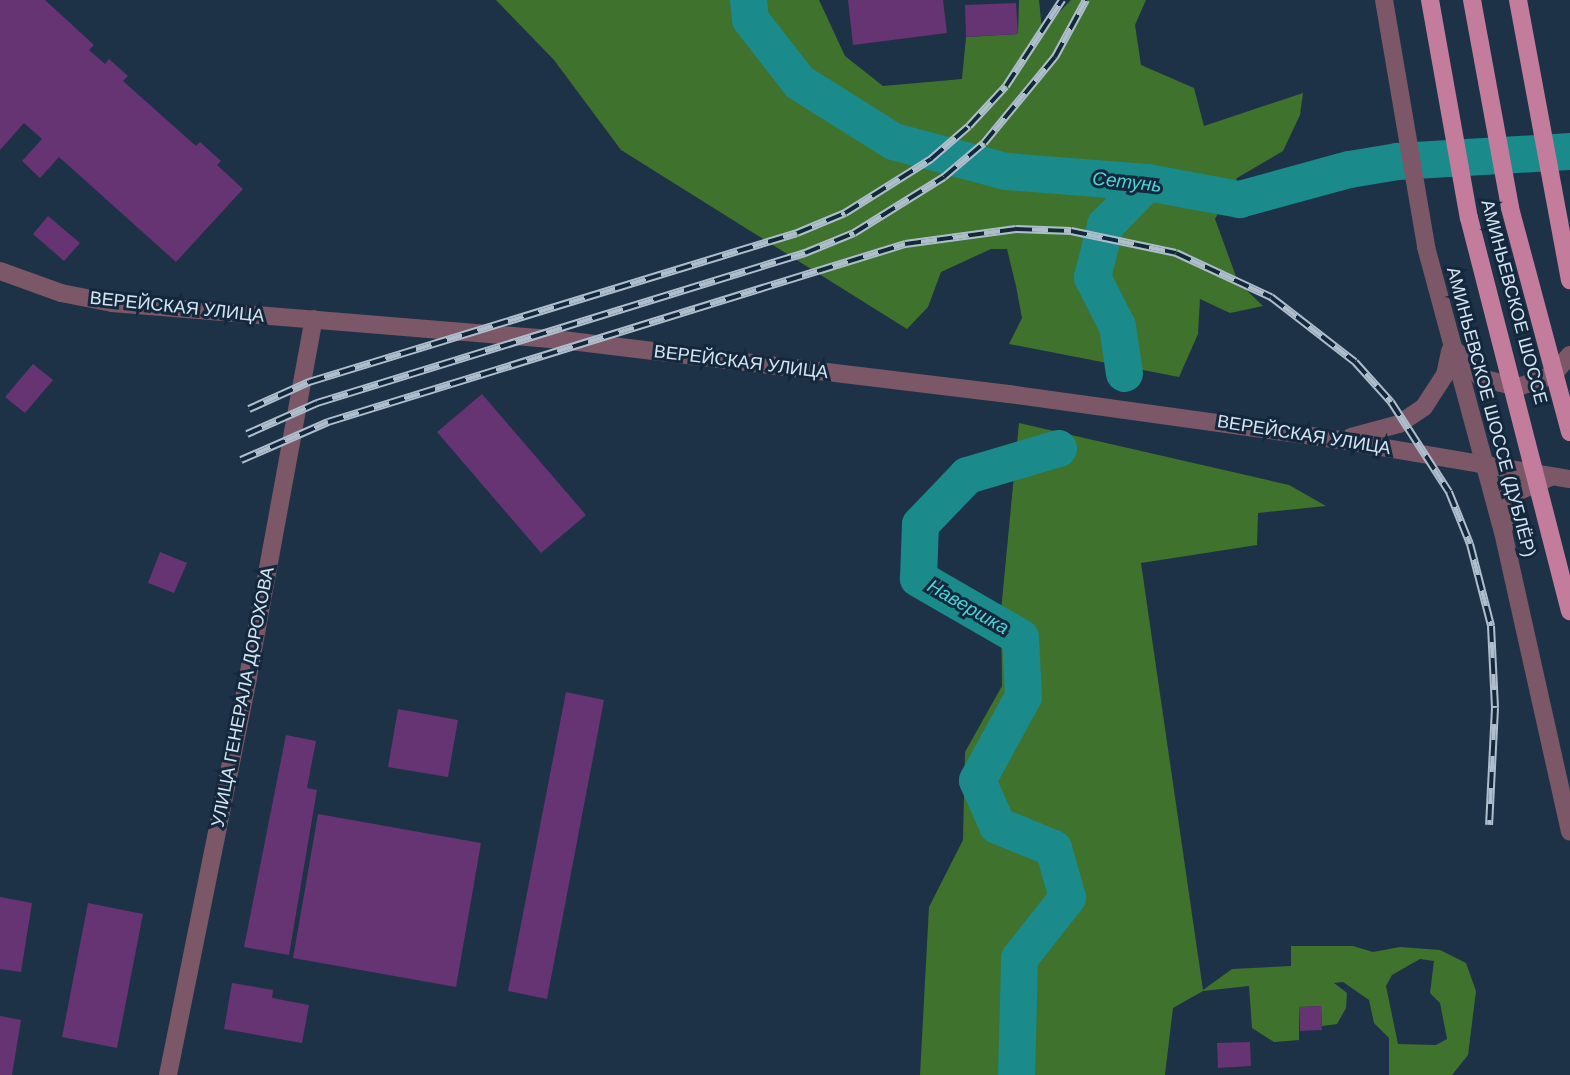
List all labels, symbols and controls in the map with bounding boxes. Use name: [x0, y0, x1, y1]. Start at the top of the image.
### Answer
water label: Сетунь: [1091, 167, 1163, 197]
street label: АМИНЬЕВСКОЕ ШОССЕ: [1476, 197, 1552, 407]
street label: АМИНЬЕВСКОЕ ШОССЕ (ДУБЛЁР): [1442, 265, 1540, 559]
street label: ВЕРЕЙСКАЯ УЛИЦА: [89, 287, 265, 327]
street label: ВЕРЕЙСКАЯ УЛИЦА: [653, 341, 829, 383]
street label: ВЕРЕЙСКАЯ УЛИЦА: [1216, 411, 1392, 459]
street label: УЛИЦА ГЕНЕРАЛА ДОРОХОВА: [207, 565, 279, 829]
water label: Навершка: [923, 575, 1013, 639]

